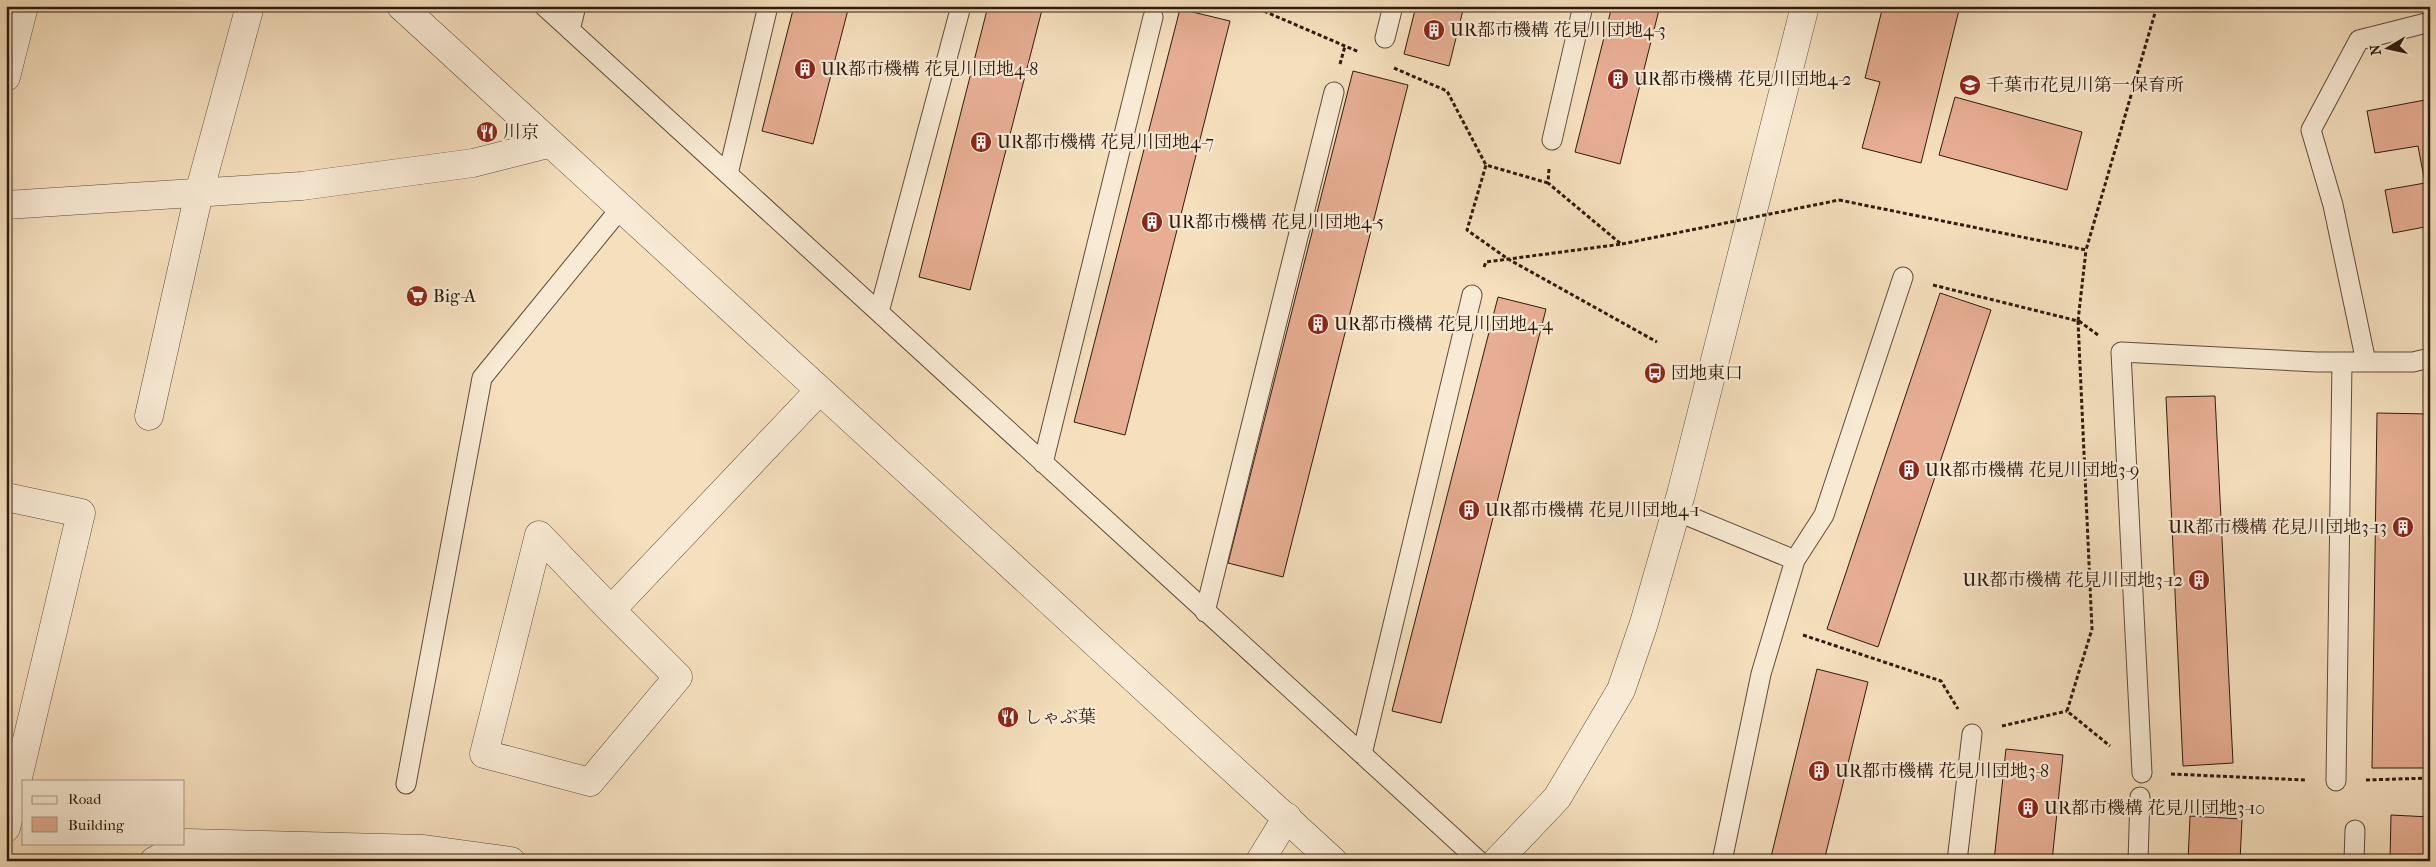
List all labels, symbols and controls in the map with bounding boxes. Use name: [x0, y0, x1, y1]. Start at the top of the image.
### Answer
building icon: UR都市機構 花見川団地4-3: [1422, 18, 1446, 42]
place label: UR都市機構 花見川団地4-3: [1450, 20, 1666, 41]
north arrow: [2364, 22, 2414, 72]
text: N: [2366, 43, 2385, 57]
building icon: UR都市機構 花見川団地4-8: [793, 57, 817, 81]
place label: UR都市機構 花見川団地4-8: [821, 59, 1038, 80]
building icon: UR都市機構 花見川団地4-2: [1606, 67, 1630, 91]
place label: UR都市機構 花見川団地4-2: [1634, 69, 1851, 90]
school or university icon: 千葉市花見川第一保育所: [1958, 73, 1982, 97]
place label: 千葉市花見川第一保育所: [1986, 75, 2184, 96]
restaurant icon: 川京: [475, 120, 499, 144]
place label: 川京: [503, 122, 539, 143]
building icon: UR都市機構 花見川団地4-7: [969, 130, 993, 154]
place label: UR都市機構 花見川団地4-7: [997, 132, 1214, 153]
building icon: UR都市機構 花見川団地4-5: [1140, 210, 1164, 234]
place label: UR都市機構 花見川団地4-5: [1168, 212, 1384, 233]
supermarket icon: Big-A: [405, 284, 429, 308]
place label: Big-A: [433, 286, 476, 307]
building icon: UR都市機構 花見川団地4-4: [1306, 312, 1330, 336]
place label: UR都市機構 花見川団地4-4: [1334, 314, 1553, 335]
bus stop icon: 団地東口: [1643, 361, 1667, 385]
place label: 団地東口: [1671, 363, 1743, 384]
building icon: UR都市機構 花見川団地3-9: [1897, 458, 1921, 482]
place label: UR都市機構 花見川団地3-9: [1925, 460, 2139, 481]
building icon: UR都市機構 花見川団地4-1: [1457, 498, 1481, 522]
place label: UR都市機構 花見川団地4-1: [1485, 500, 1700, 521]
building icon: UR都市機構 花見川団地3-13: [2391, 515, 2415, 539]
place label: UR都市機構 花見川団地3-13: [2168, 517, 2387, 538]
building icon: UR都市機構 花見川団地3-12: [2187, 568, 2211, 592]
place label: UR都市機構 花見川団地3-12: [1962, 570, 2183, 591]
restaurant icon: しゃぶ葉: [996, 705, 1020, 729]
place label: しゃぶ葉: [1024, 707, 1096, 728]
building icon: UR都市機構 花見川団地3-8: [1807, 759, 1831, 783]
place label: UR都市機構 花見川団地3-8: [1835, 761, 2049, 782]
legend: [22, 780, 185, 844]
text: Road: [68, 790, 102, 808]
building icon: UR都市機構 花見川団地3-10: [2016, 796, 2040, 820]
place label: UR都市機構 花見川団地3-10: [2044, 798, 2265, 819]
text: Building: [68, 816, 125, 834]

